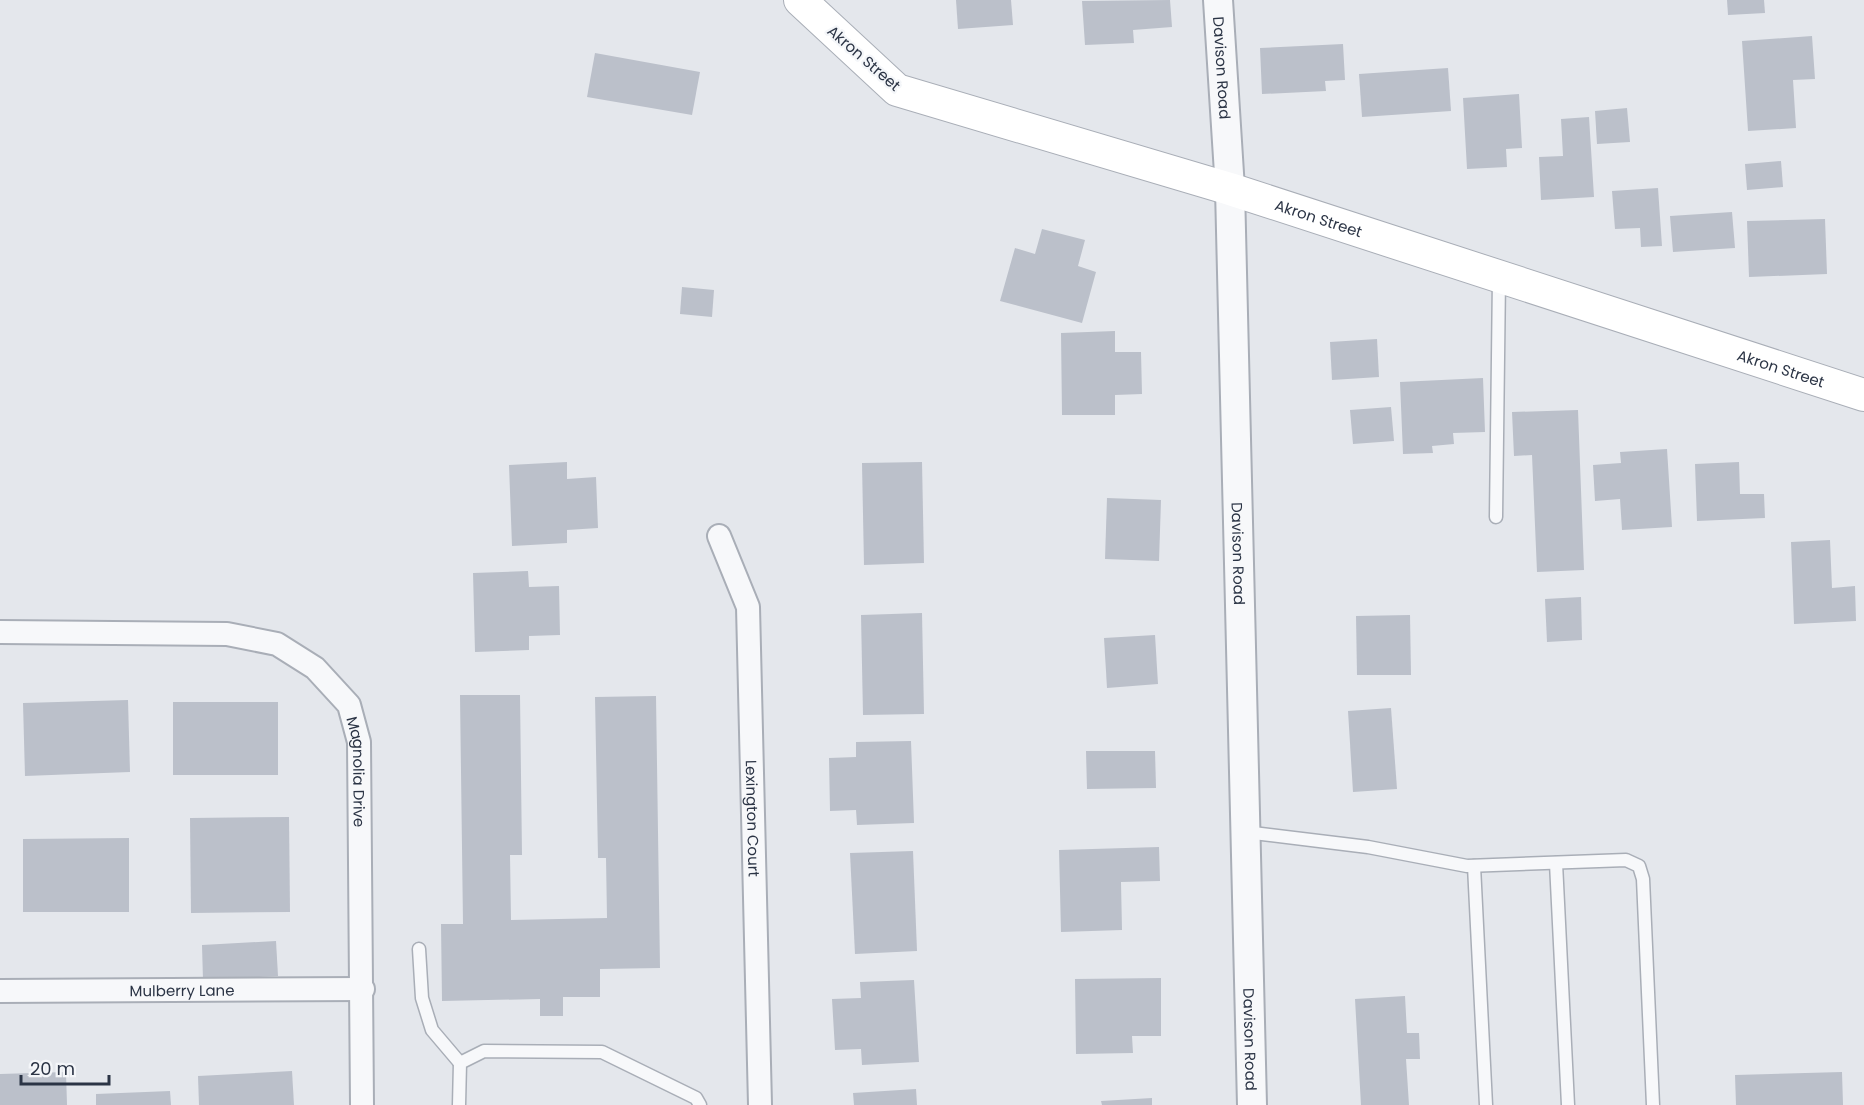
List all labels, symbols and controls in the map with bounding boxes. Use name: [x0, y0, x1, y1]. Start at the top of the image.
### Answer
street label: Davison Road: [1209, 16, 1236, 120]
street label: Akron Street: [823, 20, 905, 96]
street label: Akron Street: [1272, 194, 1365, 242]
street label: Akron Street: [1735, 344, 1827, 392]
street label: Davison Road: [1227, 502, 1250, 605]
street label: Magnolia Drive: [342, 714, 370, 827]
street label: Lexington Court: [741, 759, 765, 877]
street label: Mulberry Lane: [129, 979, 235, 1001]
street label: Davison Road: [1239, 988, 1262, 1091]
scale bar: [21, 1048, 110, 1086]
text: 20 m: [30, 1056, 75, 1081]

